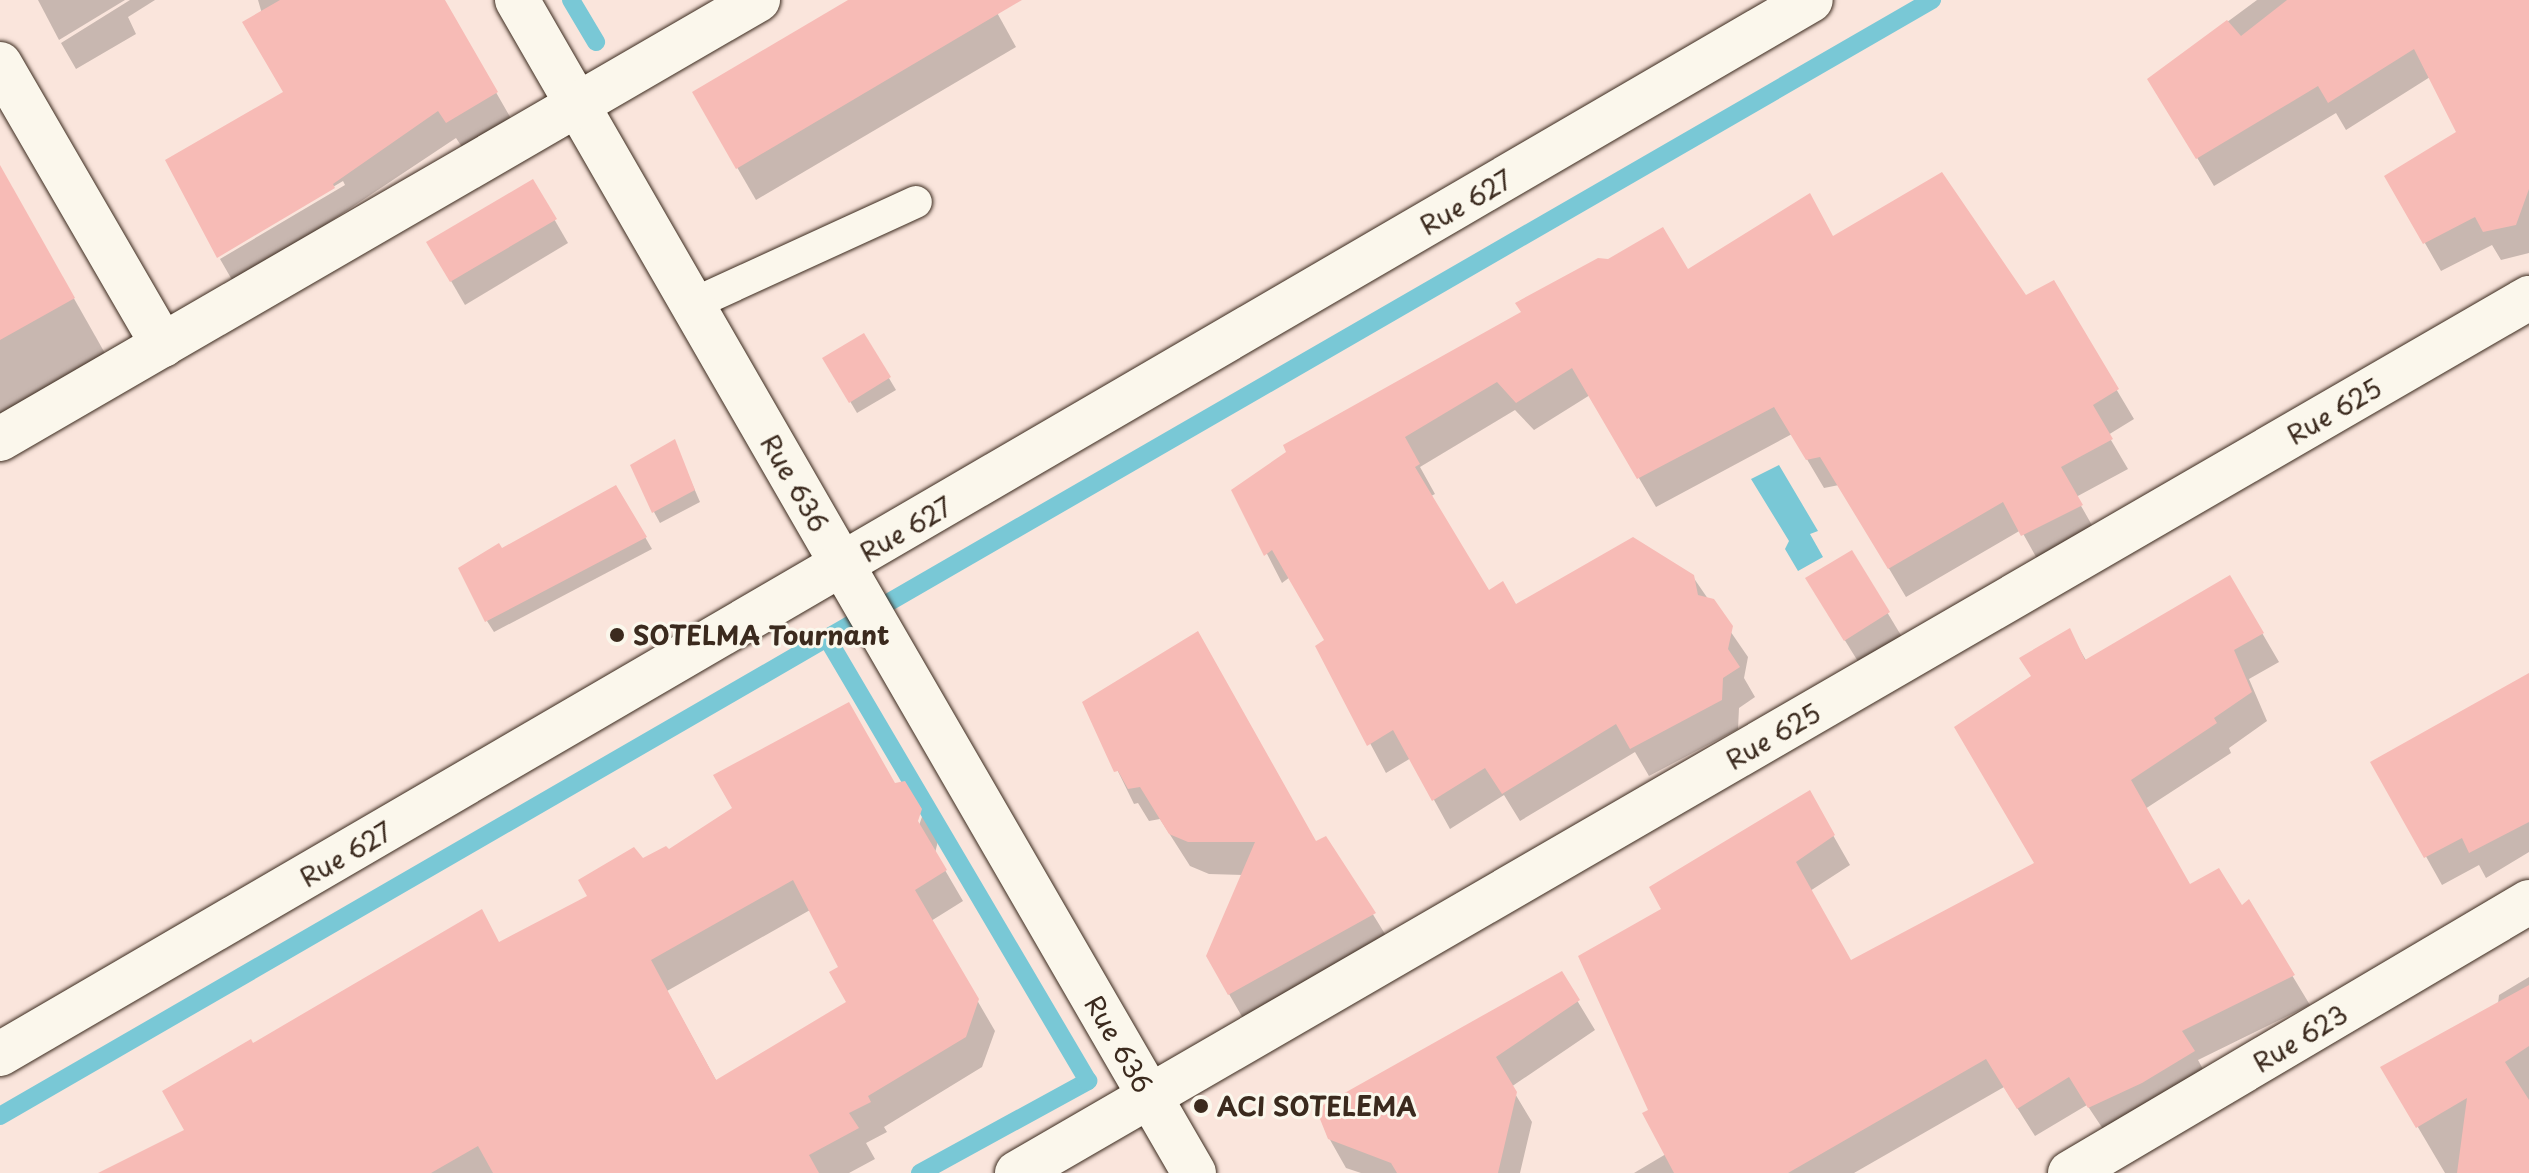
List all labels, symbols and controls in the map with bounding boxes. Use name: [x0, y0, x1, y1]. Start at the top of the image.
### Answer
street label: Rue 627: [1413, 162, 1519, 242]
street label: Rue 625: [2280, 371, 2388, 451]
street label: Rue 636: [754, 428, 836, 538]
street label: Rue 627: [853, 489, 959, 569]
place label: SOTELMA Tournant: [633, 619, 891, 651]
marker: SOTELMA Tournant: [608, 626, 626, 644]
street label: Rue 625: [1719, 696, 1827, 776]
street label: Rue 627: [293, 814, 399, 894]
street label: Rue 636: [1078, 989, 1160, 1099]
street label: Rue 623: [2246, 997, 2354, 1079]
place label: ACI SOTELEMA: [1217, 1090, 1417, 1122]
marker: ACI SOTELEMA: [1192, 1097, 1210, 1115]

